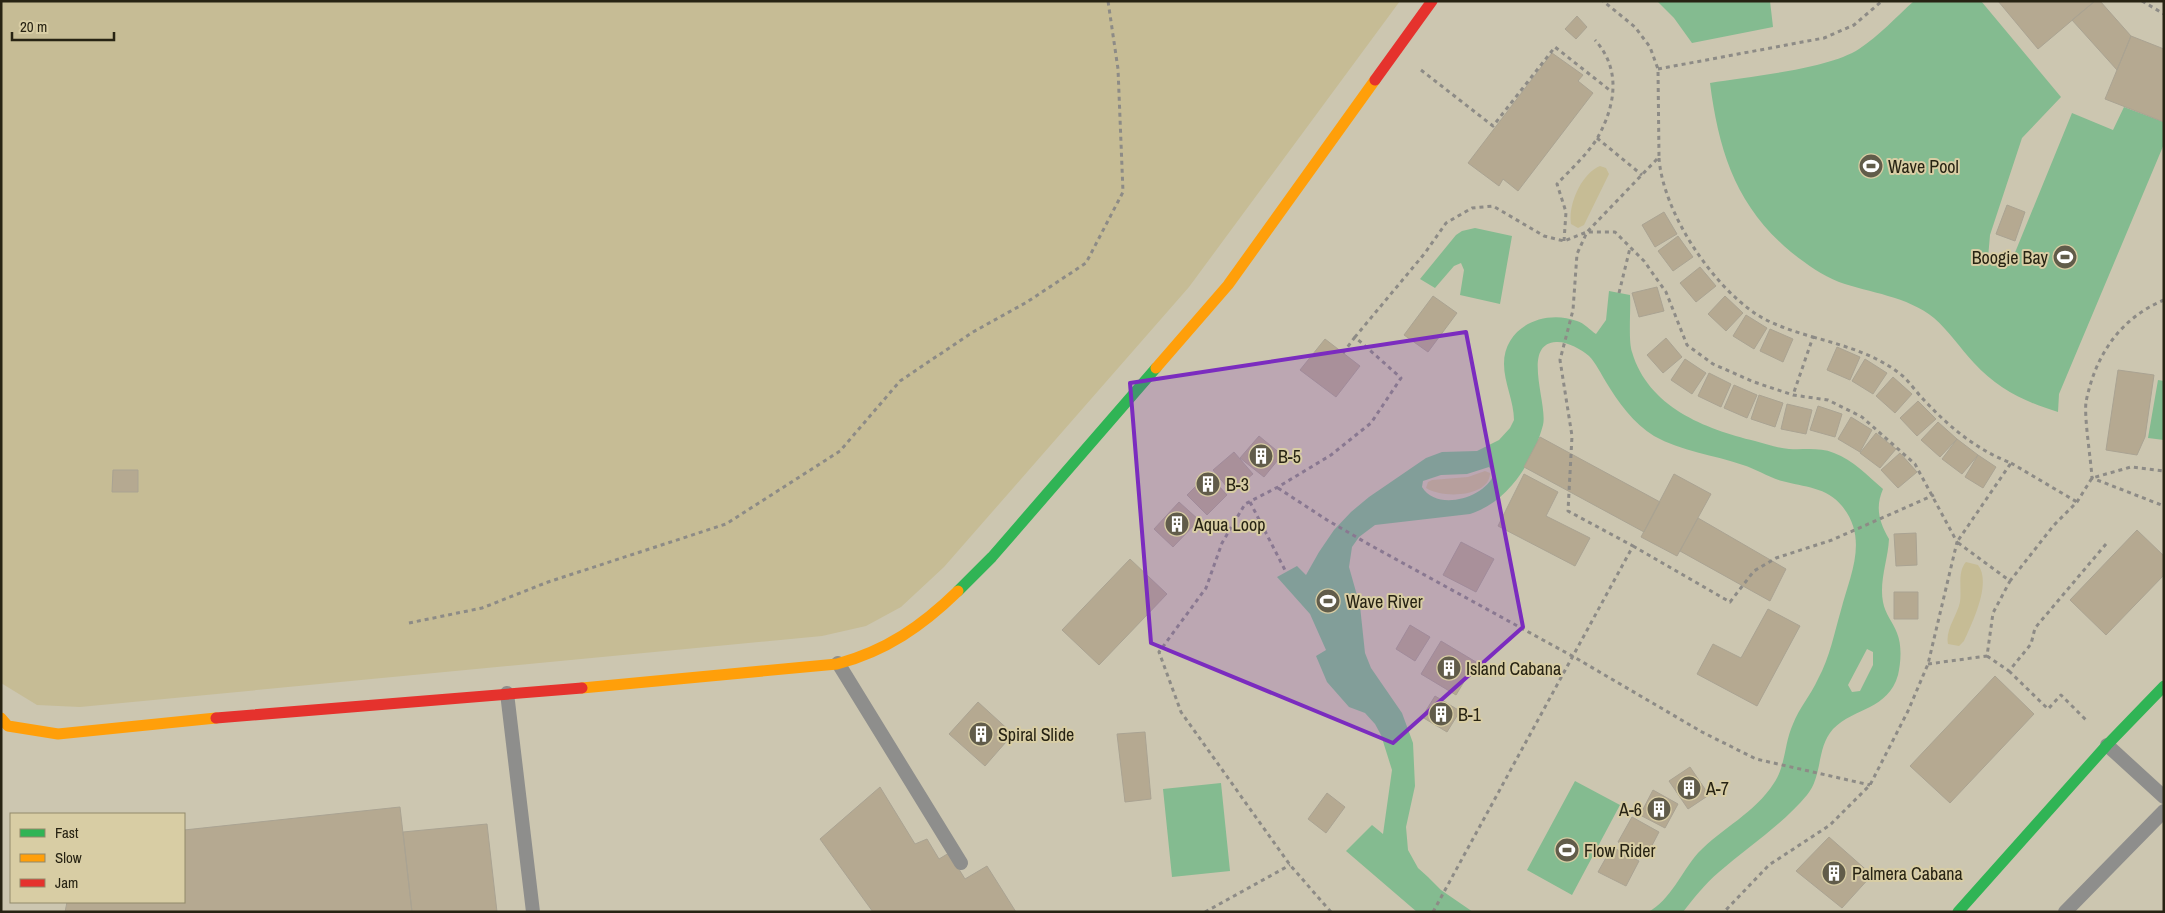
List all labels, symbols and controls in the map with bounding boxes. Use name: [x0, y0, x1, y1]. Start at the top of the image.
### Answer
scale bar: [12, 10, 115, 42]
text: 20 m: [20, 16, 47, 37]
sports icon: Wave Pool: [1858, 153, 1884, 179]
place label: Wave Pool: [1888, 154, 1959, 179]
sports icon: Boogie Bay: [2052, 244, 2078, 270]
place label: Boogie Bay: [1972, 245, 2049, 270]
building icon: B-5: [1248, 443, 1274, 469]
place label: B-5: [1278, 444, 1301, 469]
building icon: B-3: [1195, 471, 1221, 497]
place label: B-3: [1226, 472, 1249, 497]
building icon: Aqua Loop: [1164, 511, 1190, 537]
place label: Aqua Loop: [1193, 512, 1265, 537]
sports icon: Wave River: [1315, 588, 1341, 614]
place label: Wave River: [1346, 589, 1423, 614]
building icon: Island Cabana: [1436, 655, 1462, 681]
place label: Island Cabana: [1466, 656, 1561, 681]
building icon: B-1: [1428, 701, 1454, 727]
place label: B-1: [1458, 702, 1482, 727]
building icon: Spiral Slide: [968, 721, 994, 747]
place label: Spiral Slide: [998, 722, 1074, 747]
building icon: A-7: [1676, 775, 1702, 801]
place label: A-7: [1705, 776, 1729, 801]
building icon: A-6: [1646, 796, 1672, 822]
place label: A-6: [1618, 797, 1642, 822]
legend: [10, 813, 185, 903]
text: Fast: [55, 822, 79, 843]
sports icon: Flow Rider: [1554, 837, 1580, 863]
place label: Flow Rider: [1584, 838, 1655, 863]
text: Slow: [55, 847, 82, 868]
building icon: Palmera Cabana: [1821, 860, 1847, 886]
place label: Palmera Cabana: [1852, 861, 1963, 886]
text: Jam: [55, 872, 78, 893]

